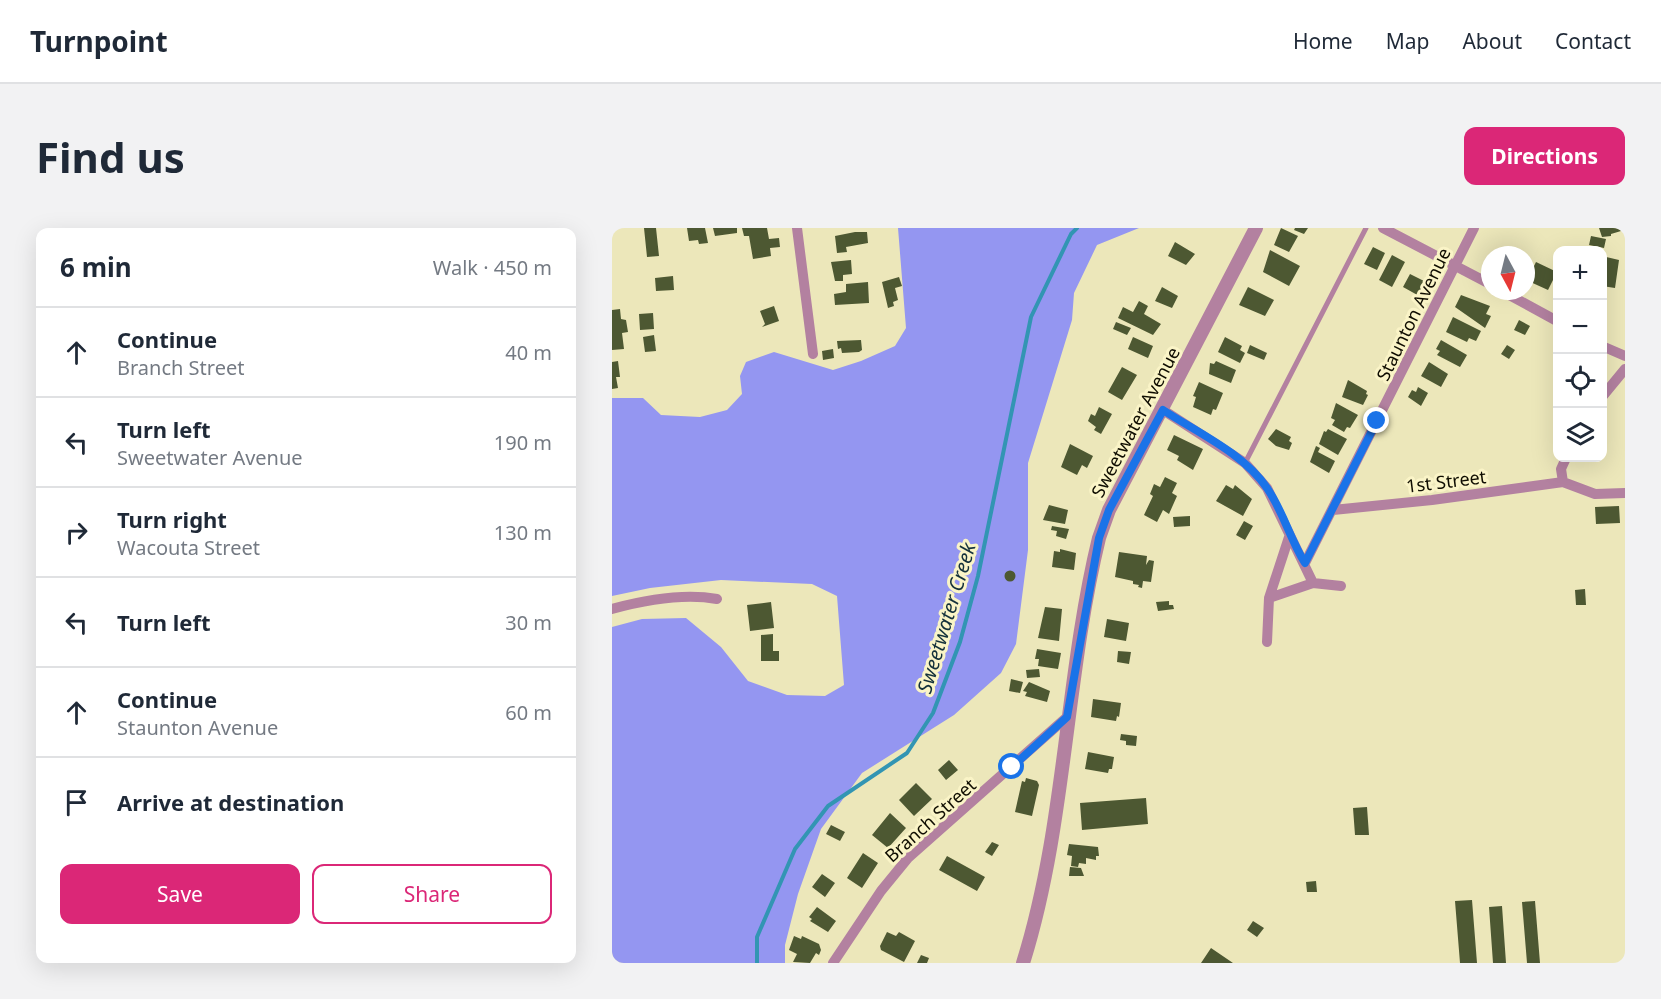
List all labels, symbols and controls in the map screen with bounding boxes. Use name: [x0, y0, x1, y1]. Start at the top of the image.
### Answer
text: Turnpoint: [30, 22, 168, 60]
text: Home: [1293, 27, 1353, 55]
text: Map: [1386, 27, 1429, 55]
text: About: [1462, 27, 1522, 55]
text: Contact: [1555, 27, 1631, 55]
button: Directions: [1464, 127, 1625, 185]
text: Find us: [36, 128, 185, 185]
street label: Staunton Avenue: [1370, 244, 1456, 384]
north arrow: [1481, 246, 1535, 300]
map controls: [1553, 246, 1607, 462]
button: +: [1553, 246, 1607, 300]
text: 6 min: [60, 249, 132, 285]
text: Walk · 450 m: [433, 254, 552, 281]
button: −: [1553, 300, 1607, 354]
text: Continue: [117, 324, 217, 354]
icon: ahead: [60, 336, 93, 369]
text: 40 m: [505, 339, 552, 366]
street label: Sweetwater Avenue: [1085, 343, 1185, 501]
text: Branch Street: [117, 354, 244, 381]
button: locate: [1553, 354, 1607, 408]
route end: [1363, 407, 1389, 433]
button: layers: [1553, 408, 1607, 462]
text: Turn left: [117, 414, 211, 444]
icon: left: [60, 426, 93, 459]
text: 190 m: [494, 429, 552, 456]
text: Sweetwater Avenue: [117, 444, 303, 471]
street label: 1st Street: [1405, 464, 1488, 498]
text: Turn right: [117, 504, 227, 534]
icon: right: [60, 516, 93, 549]
text: 130 m: [494, 519, 552, 546]
text: Wacouta Street: [117, 534, 260, 561]
water label: Sweetwater Creek: [910, 538, 982, 697]
icon: left: [60, 606, 93, 639]
text: Turn left: [117, 607, 211, 637]
text: 30 m: [505, 609, 552, 636]
text: Continue: [117, 684, 217, 714]
icon: ahead: [60, 696, 93, 729]
text: 60 m: [505, 699, 552, 726]
text: Staunton Avenue: [117, 714, 278, 741]
route start: [998, 753, 1024, 779]
street label: Branch Street: [879, 772, 981, 867]
icon: arrive: [60, 786, 93, 819]
text: Arrive at destination: [117, 787, 344, 817]
button: Save: [60, 864, 300, 924]
button: Share: [312, 864, 552, 924]

